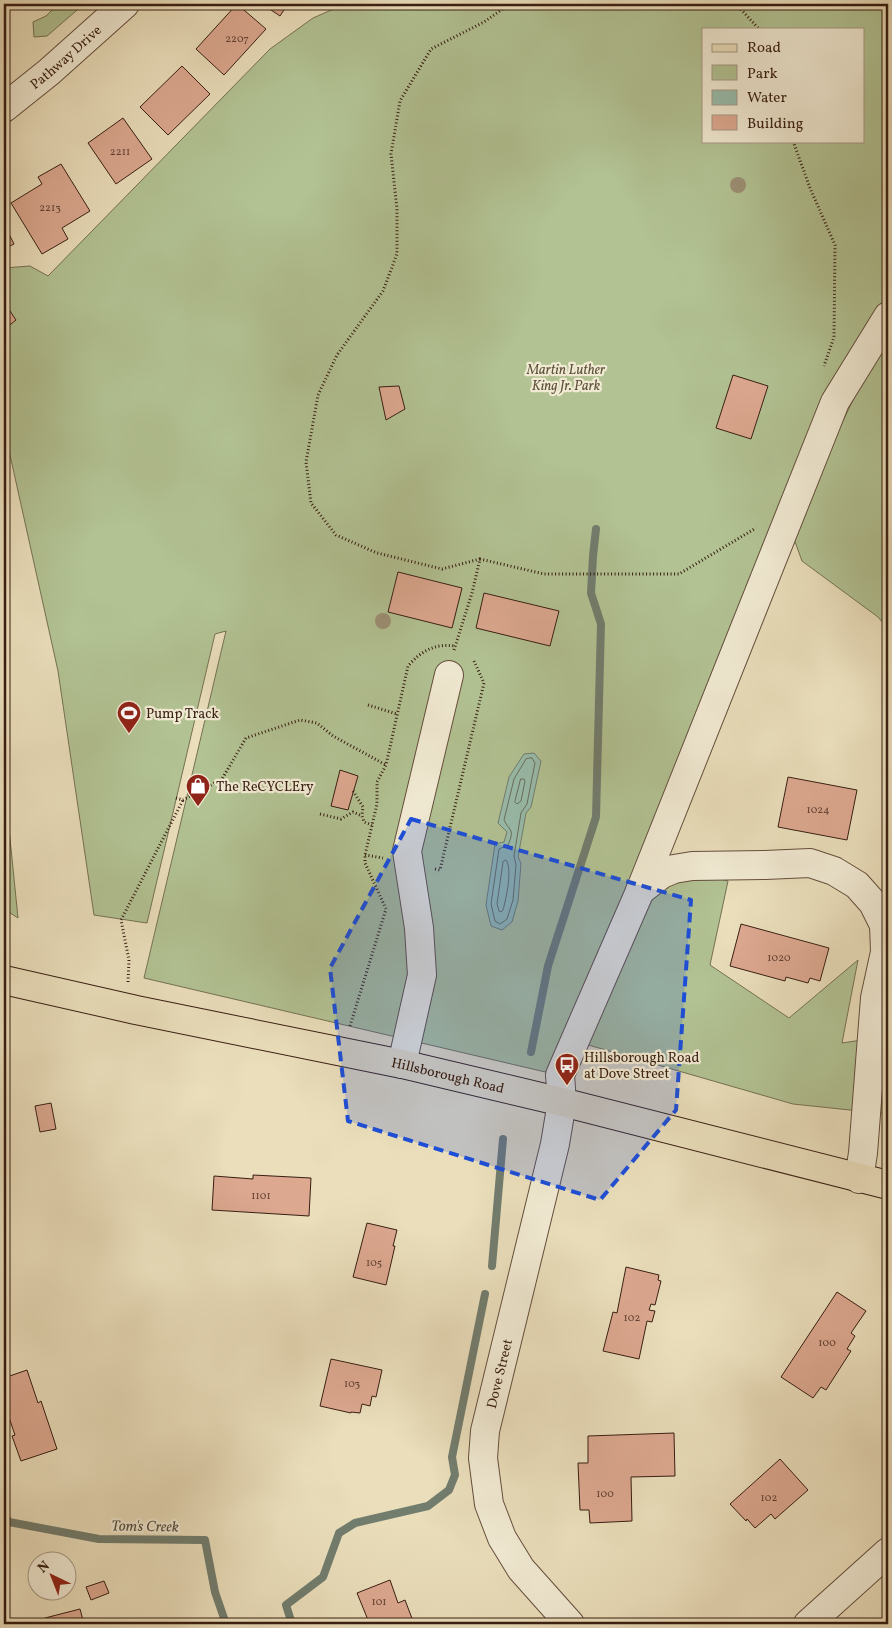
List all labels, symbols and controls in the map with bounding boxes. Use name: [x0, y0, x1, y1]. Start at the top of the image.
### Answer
street label: Pathway Drive: [27, 21, 107, 94]
legend: [702, 28, 864, 142]
house number: 2207: [225, 32, 249, 47]
text: Road: [747, 38, 781, 59]
text: Park: [747, 64, 778, 85]
text: Water: [747, 88, 787, 109]
text: Building: [747, 114, 804, 135]
house number: 2211: [110, 145, 130, 160]
house number: 2213: [39, 201, 61, 216]
park label: Martin Luther King Jr. Park: [526, 361, 606, 396]
sports icon: Pump Track: [116, 700, 142, 734]
place label: Pump Track: [146, 705, 219, 724]
shop icon: The ReCYCLEry: [185, 773, 211, 807]
place label: The ReCYCLEry: [216, 778, 314, 797]
house number: 1024: [806, 803, 830, 818]
house number: 1020: [767, 951, 791, 966]
place label: Hillsborough Road at Dove Street: [584, 1049, 699, 1084]
bus stop icon: Hillsborough Road at Dove Street: [554, 1052, 580, 1086]
street label: Hillsborough Road: [389, 1054, 506, 1099]
house number: 1101: [251, 1189, 271, 1204]
house number: 105: [366, 1256, 382, 1271]
house number: 102: [624, 1311, 640, 1326]
house number: 100: [818, 1336, 836, 1351]
street label: Dove Street: [483, 1337, 518, 1411]
house number: 103: [344, 1377, 360, 1392]
house number: 100: [596, 1487, 614, 1502]
house number: 102: [761, 1491, 777, 1506]
water label: Tom's Creek: [111, 1516, 179, 1539]
north arrow: [28, 1550, 78, 1600]
text: N: [34, 1557, 54, 1578]
house number: 101: [371, 1595, 387, 1610]

